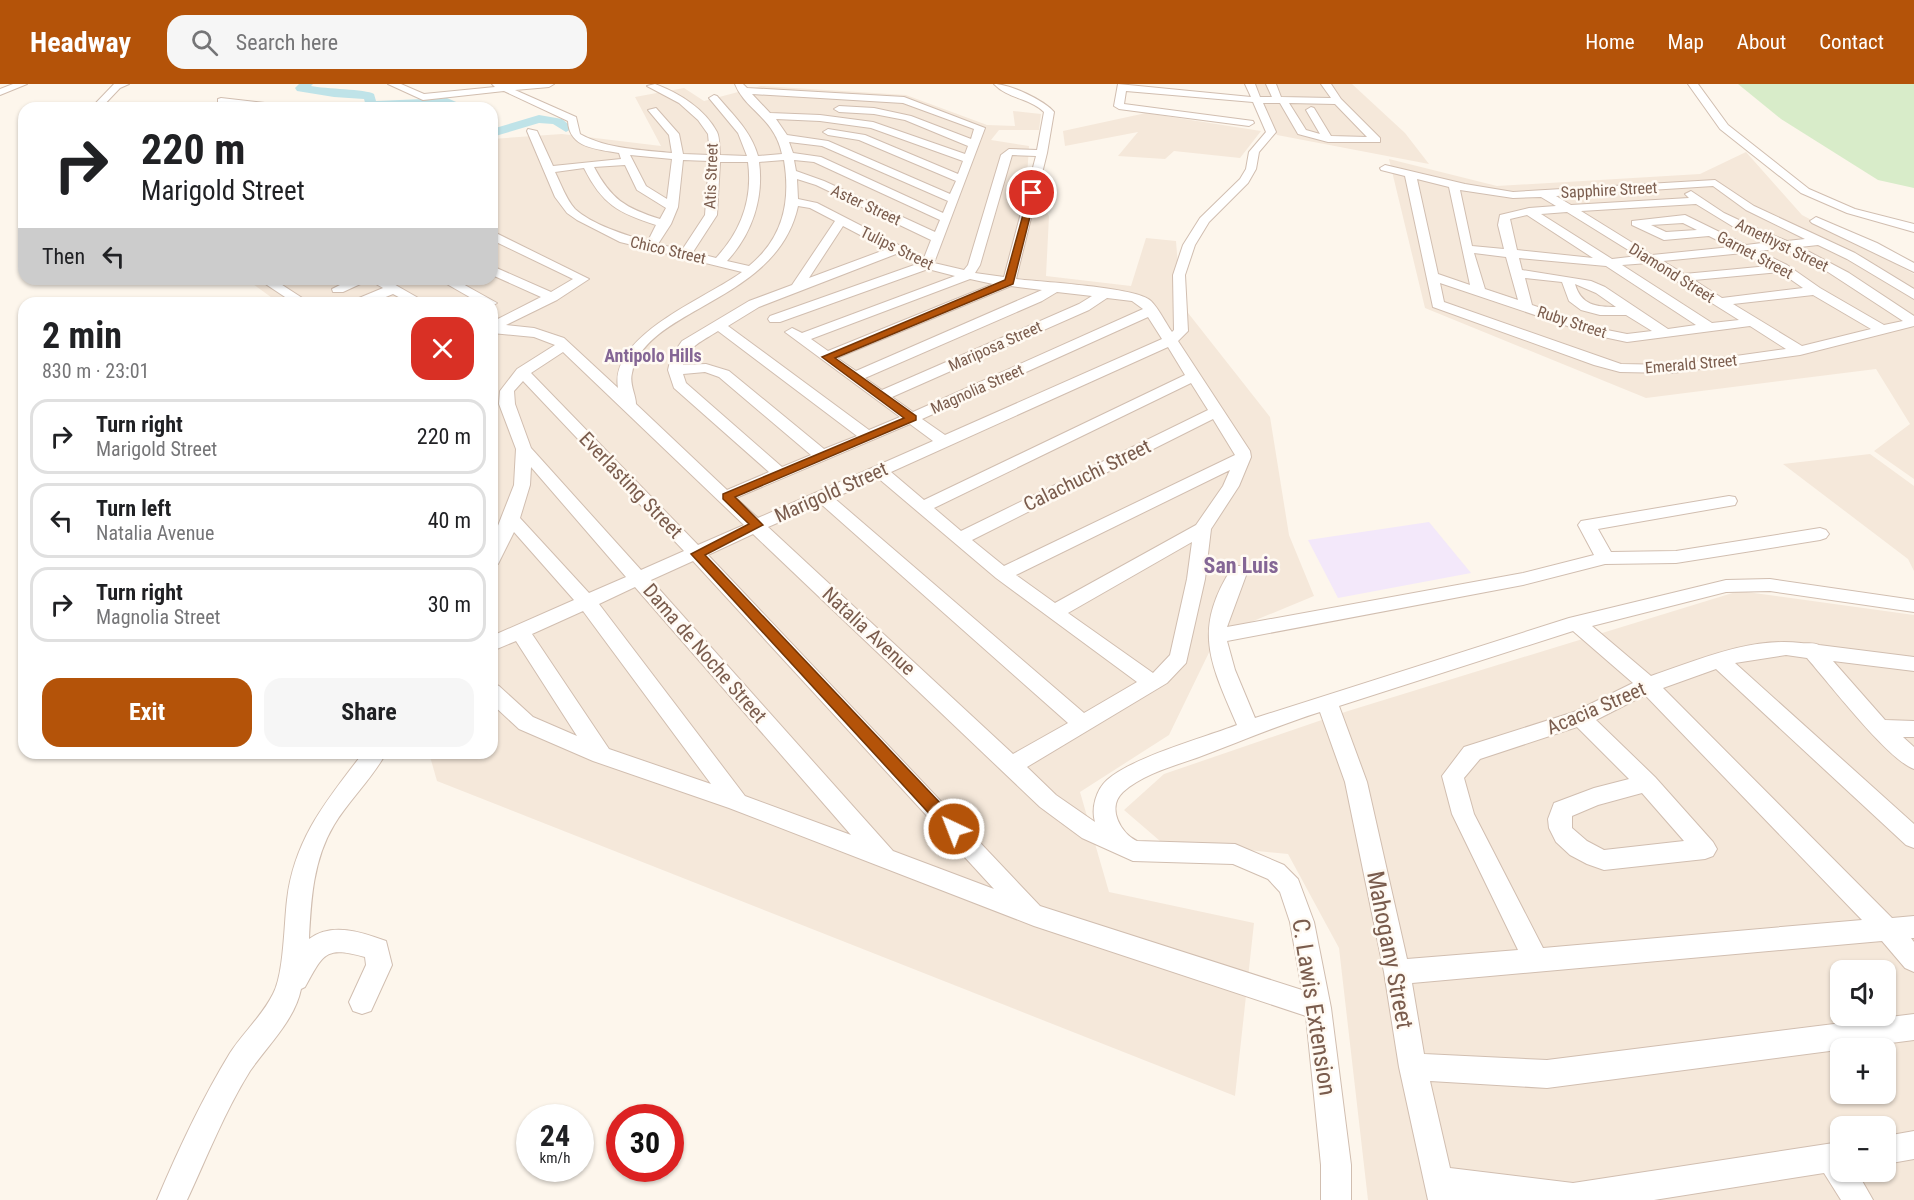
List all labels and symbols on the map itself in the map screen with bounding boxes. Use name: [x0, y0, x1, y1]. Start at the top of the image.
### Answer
street label: Atis Street: [700, 142, 722, 209]
pin: [1006, 167, 1057, 218]
street label: Sapphire Street: [1560, 178, 1658, 202]
street label: Aster Street: [828, 181, 904, 230]
street label: Amethyst Street: [1732, 214, 1832, 276]
street label: Tulips Street: [857, 222, 937, 274]
street label: Garnet Street: [1714, 227, 1796, 283]
street label: Chico Street: [628, 232, 708, 268]
street label: Diamond Street: [1626, 239, 1719, 307]
street label: Ruby Street: [1535, 302, 1609, 342]
street label: Mariposa Street: [945, 317, 1045, 375]
district label: Antipolo Hills: [604, 345, 702, 366]
street label: Emerald Street: [1644, 350, 1738, 377]
street label: Magnolia Street: [928, 360, 1027, 418]
street label: Everlasting Street: [574, 427, 688, 543]
street label: Calachuchi Street: [1019, 434, 1155, 516]
street label: Marigold Street: [771, 456, 891, 528]
district label: San Luis: [1204, 553, 1278, 578]
street label: Dama de Noche Street: [638, 579, 772, 727]
street label: Natalia Avenue: [818, 582, 920, 680]
street label: Acacia Street: [1543, 676, 1649, 740]
position arrow: [922, 797, 986, 861]
street label: Mahogany Street: [1361, 869, 1419, 1031]
street label: C. Lawis Extension: [1286, 917, 1342, 1097]
speed limit sign: 30: [606, 1104, 684, 1182]

